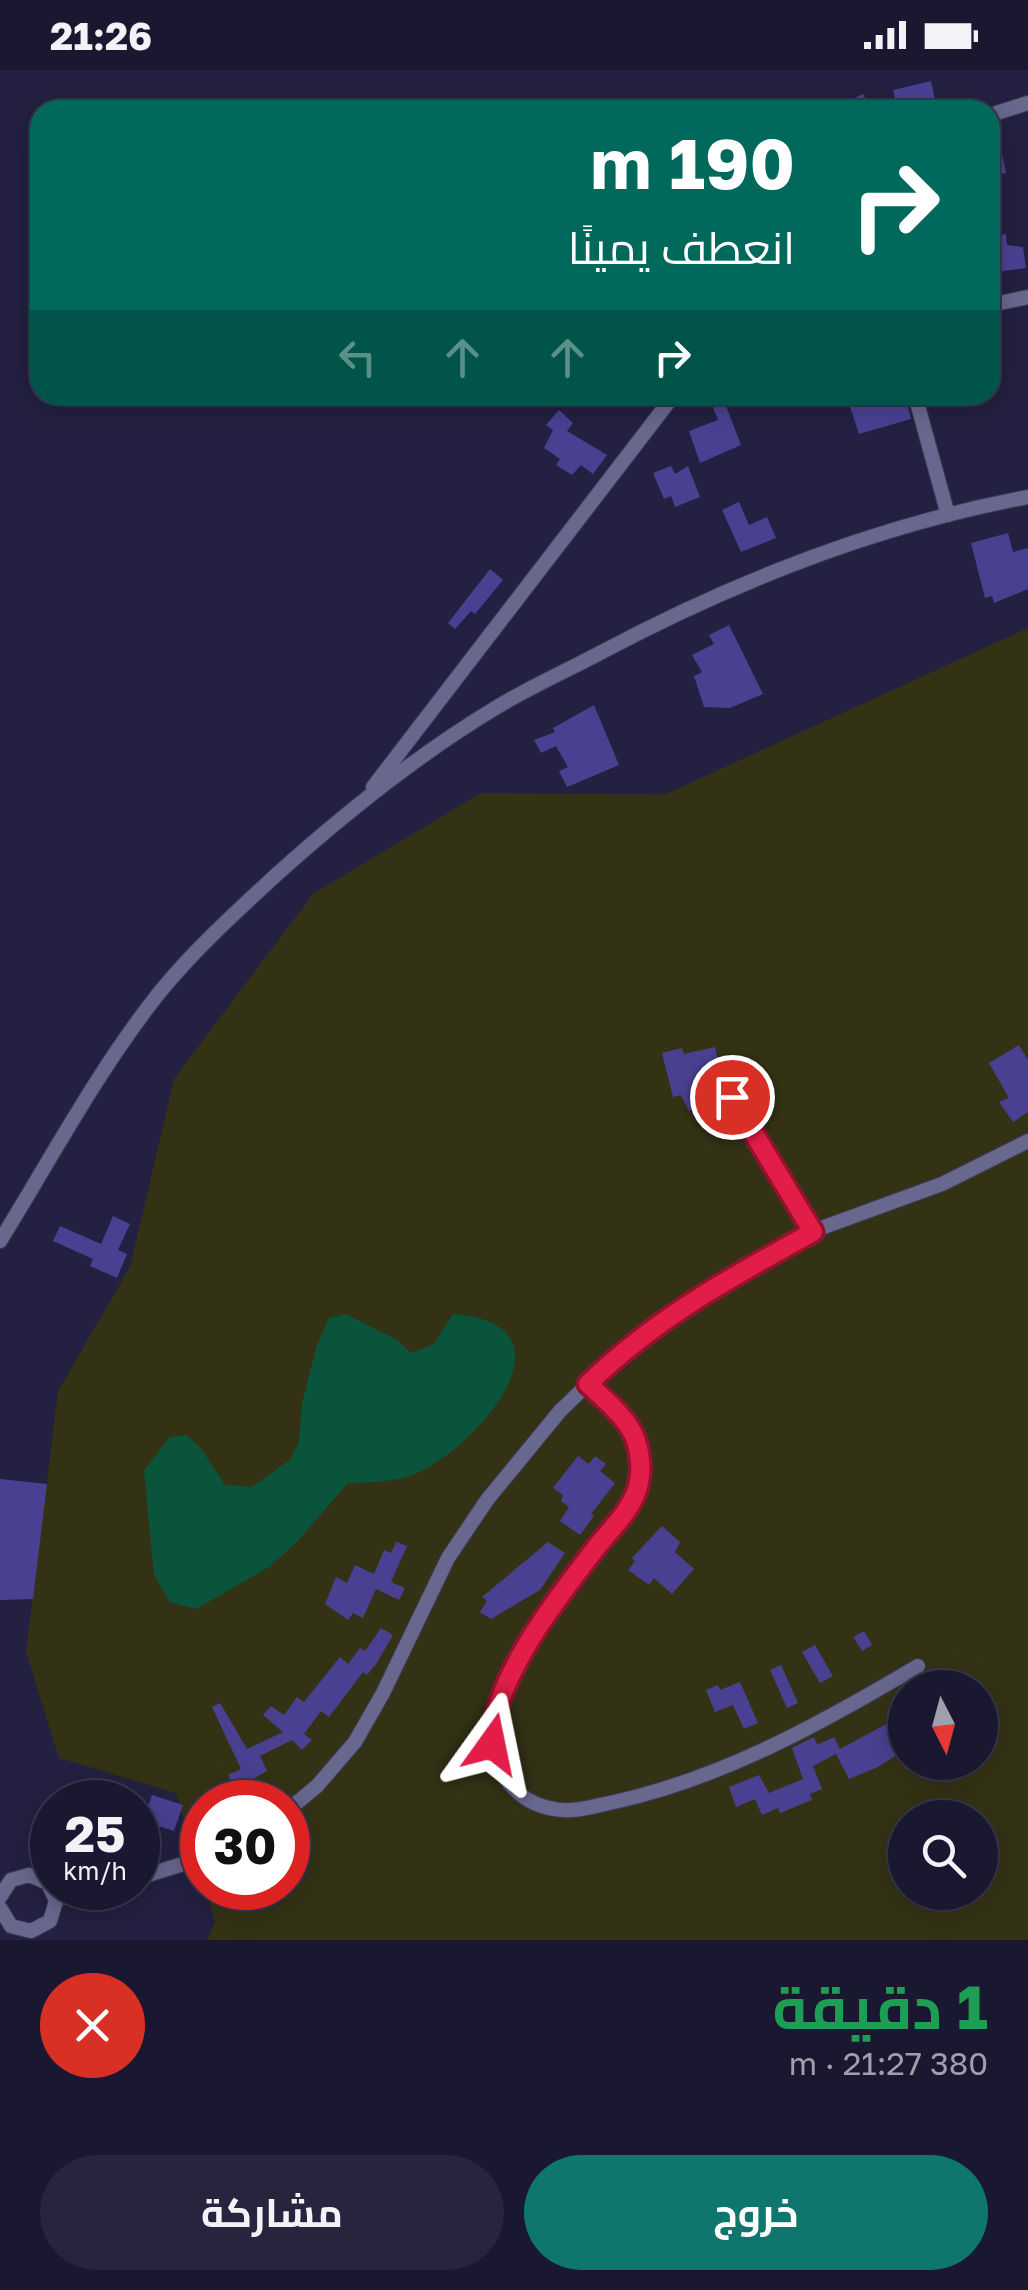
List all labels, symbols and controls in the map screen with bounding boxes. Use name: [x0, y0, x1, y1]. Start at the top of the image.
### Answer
text: 21:26: [50, 13, 152, 58]
text: 190 m: [590, 120, 795, 204]
icon: right: [830, 140, 960, 270]
text: انعطف يمينًا: [568, 220, 795, 274]
icon: left: [330, 330, 385, 385]
icon: ahead: [435, 330, 490, 385]
icon: ahead: [540, 330, 595, 385]
icon: right: [645, 330, 700, 385]
pin: [690, 1055, 775, 1140]
icon: arrive: [705, 1070, 760, 1125]
north arrow: [888, 1670, 998, 1780]
map controls: [888, 1670, 998, 1910]
position arrow: [440, 1692, 544, 1796]
speed limit sign: 30: [180, 1780, 310, 1910]
button: search: [888, 1800, 998, 1910]
text: 25: [64, 1803, 125, 1863]
text: km/h: [63, 1855, 127, 1886]
text: 1 دقيقة: [772, 1970, 988, 2042]
button: close: [40, 1973, 145, 2078]
text: 380 m · 21:27: [789, 2044, 988, 2082]
button: مشاركة: [40, 2155, 504, 2270]
button: خروج: [524, 2155, 988, 2270]

